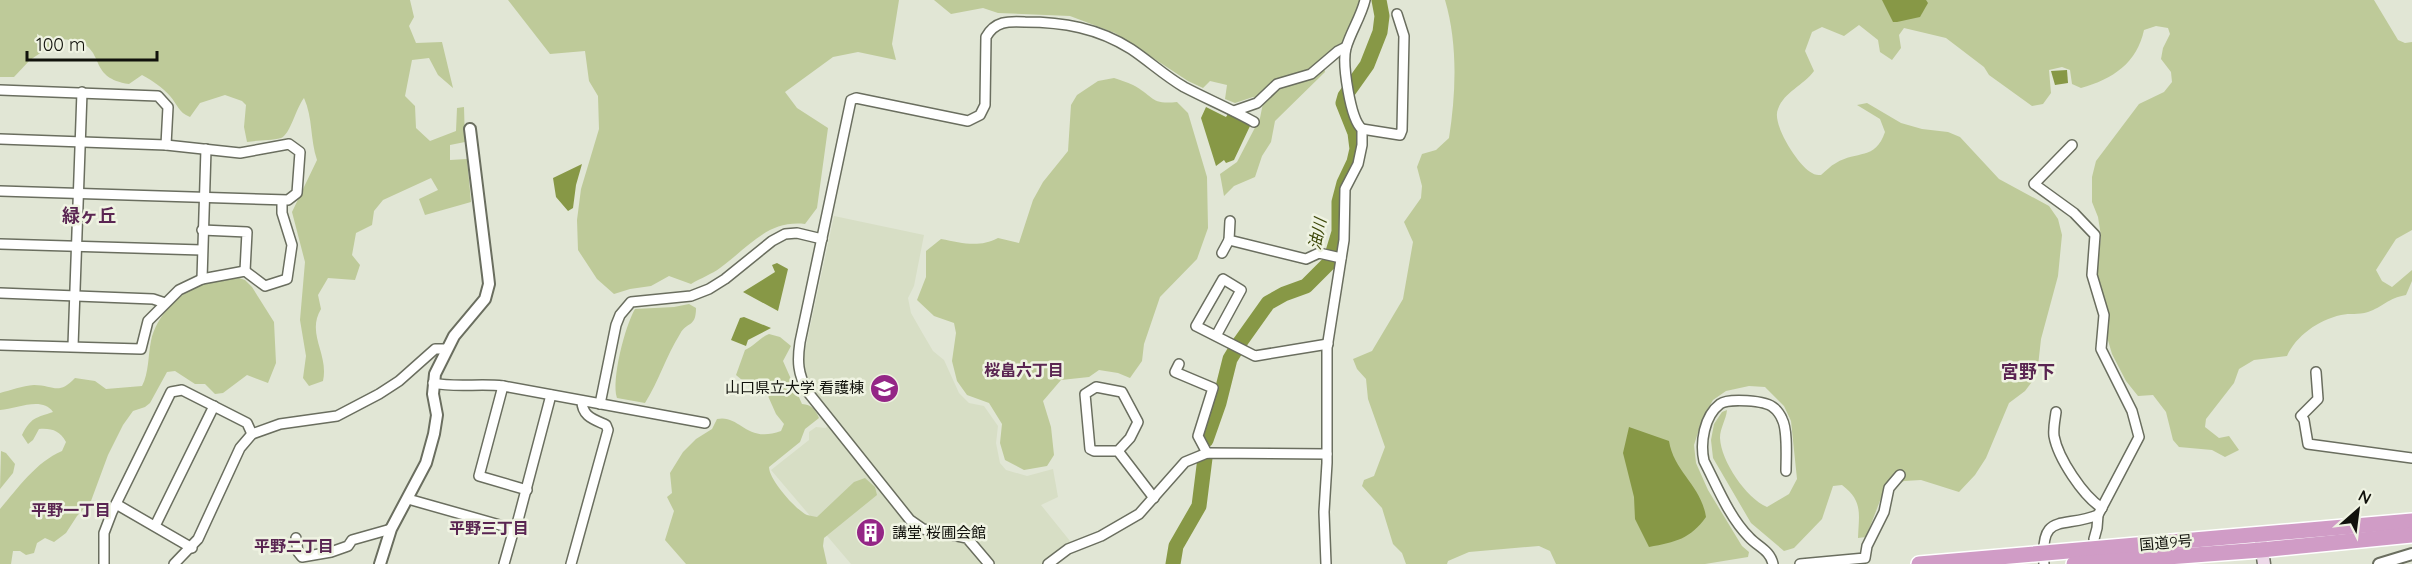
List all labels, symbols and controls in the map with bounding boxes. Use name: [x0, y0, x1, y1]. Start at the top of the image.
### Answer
scale bar: [27, 24, 158, 62]
text: 100 m: [36, 33, 85, 56]
district label: 緑ヶ丘: [62, 204, 116, 227]
water label: 油川: [1304, 214, 1330, 252]
district label: 桜畠六丁目: [984, 360, 1064, 380]
district label: 宮野下: [2001, 360, 2055, 383]
school or university icon: 山口県立大学 看護棟: [869, 372, 901, 404]
place label: 山口県立大学 看護棟: [725, 378, 864, 397]
north arrow: [2328, 480, 2388, 540]
text: N: [2355, 485, 2375, 508]
district label: 平野一丁目: [31, 500, 111, 520]
building icon: 講堂 桜圃会館: [855, 517, 887, 549]
district label: 平野三丁目: [449, 518, 529, 538]
place label: 講堂 桜圃会館: [892, 523, 986, 542]
street label: 国道9号: [2139, 531, 2193, 554]
district label: 平野二丁目: [254, 536, 334, 556]

